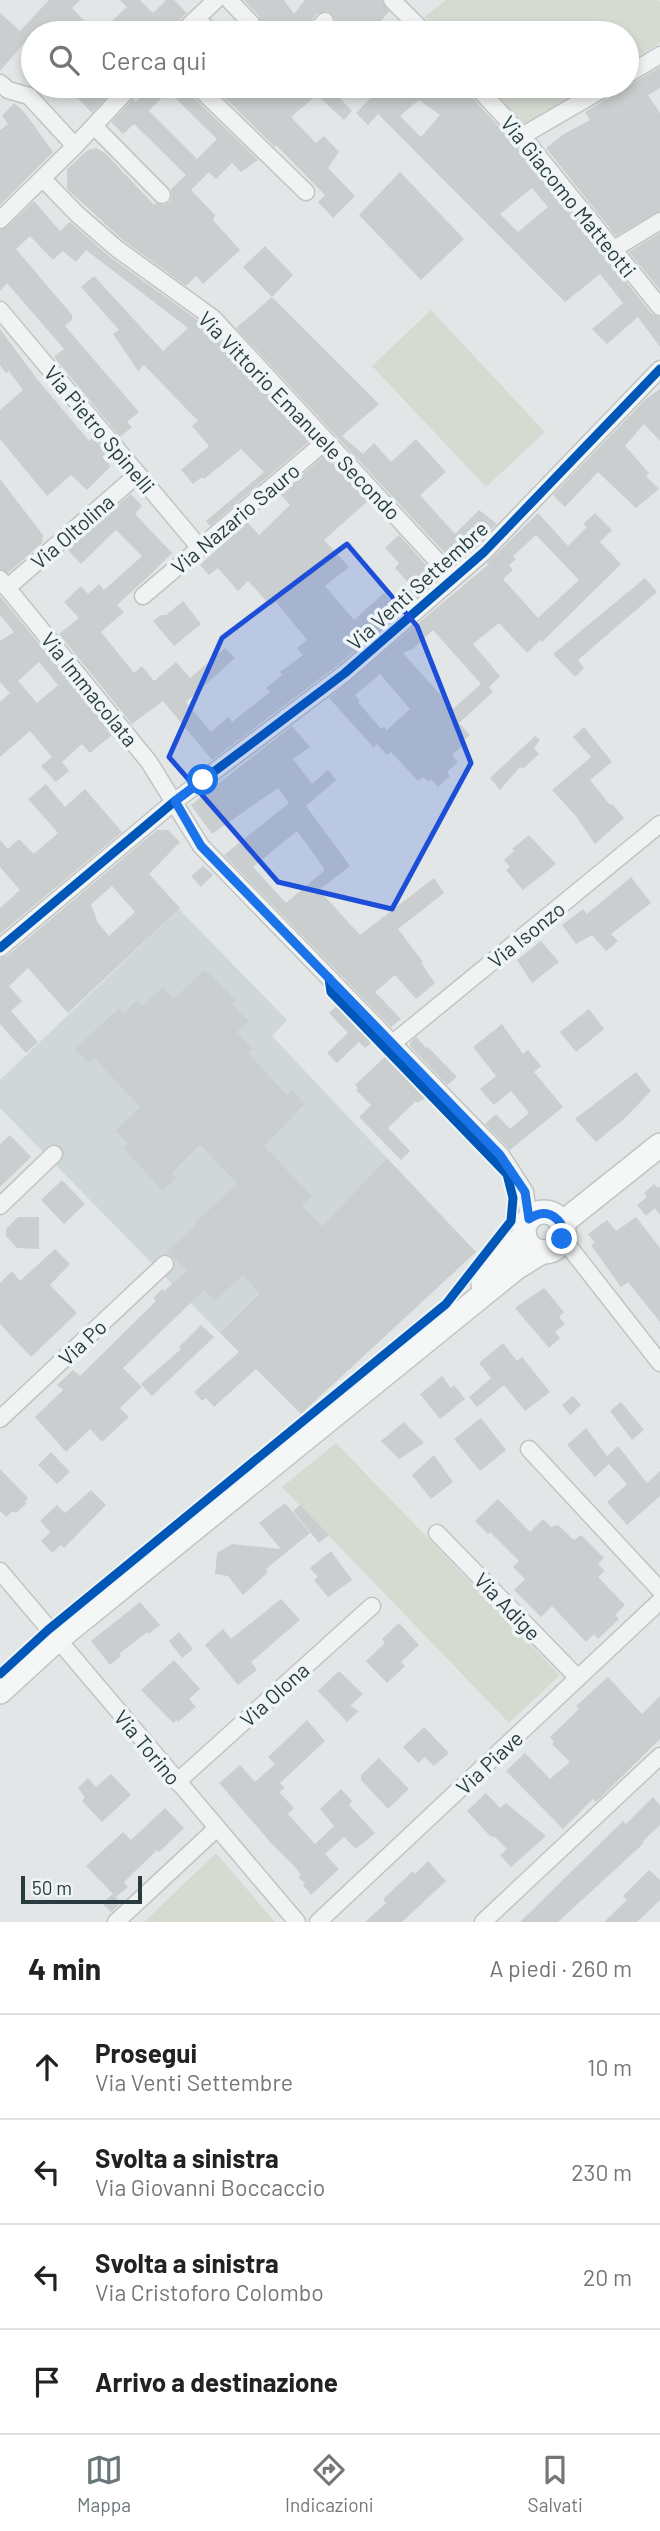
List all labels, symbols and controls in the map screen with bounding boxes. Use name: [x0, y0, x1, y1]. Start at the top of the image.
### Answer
search box: [21, 21, 639, 98]
icon: search: [45, 41, 83, 79]
text: Cerca qui: [101, 44, 207, 75]
street label: Via Giacomo Matteotti: [496, 110, 642, 282]
street label: Via Vittorio Emanuele Secondo: [194, 306, 406, 524]
street label: Via Pietro Spinelli: [39, 360, 161, 498]
street label: Via Nazario Sauro: [166, 457, 304, 579]
street label: Via Oltolina: [25, 488, 119, 574]
street label: Via Venti Settembre: [341, 515, 493, 655]
street label: Via Immacolata: [36, 627, 144, 751]
route start: [187, 764, 218, 795]
street label: Via Isonzo: [482, 895, 570, 973]
route end: [546, 1223, 577, 1254]
street label: Via Po: [53, 1314, 111, 1370]
street label: Via Adige: [470, 1567, 546, 1645]
street label: Via Olona: [234, 1657, 314, 1731]
street label: Via Torino: [109, 1704, 187, 1790]
street label: Via Piave: [451, 1725, 527, 1799]
scale bar: [21, 1873, 142, 1905]
text: 50 m: [32, 1876, 72, 1899]
text: 4 min: [28, 1950, 101, 1986]
text: A piedi · 260 m: [489, 1954, 632, 1982]
text: Prosegui: [95, 2037, 197, 2068]
icon: ahead: [28, 2048, 66, 2086]
text: 10 m: [587, 2053, 632, 2081]
text: Via Venti Settembre: [95, 2068, 293, 2096]
text: Svolta a sinistra: [95, 2142, 279, 2173]
icon: left: [28, 2153, 66, 2191]
text: 230 m: [571, 2158, 632, 2186]
text: Via Giovanni Boccaccio: [95, 2173, 325, 2201]
text: Svolta a sinistra: [95, 2247, 279, 2278]
icon: left: [28, 2258, 66, 2296]
text: 20 m: [583, 2263, 632, 2291]
text: Via Cristoforo Colombo: [95, 2278, 324, 2306]
icon: arrive: [28, 2363, 66, 2401]
text: Arrivo a destinazione: [95, 2366, 338, 2397]
tab: Mappa: [77, 2451, 131, 2516]
tab: Indicazioni: [285, 2451, 374, 2516]
tab: Salvati: [528, 2451, 583, 2516]

